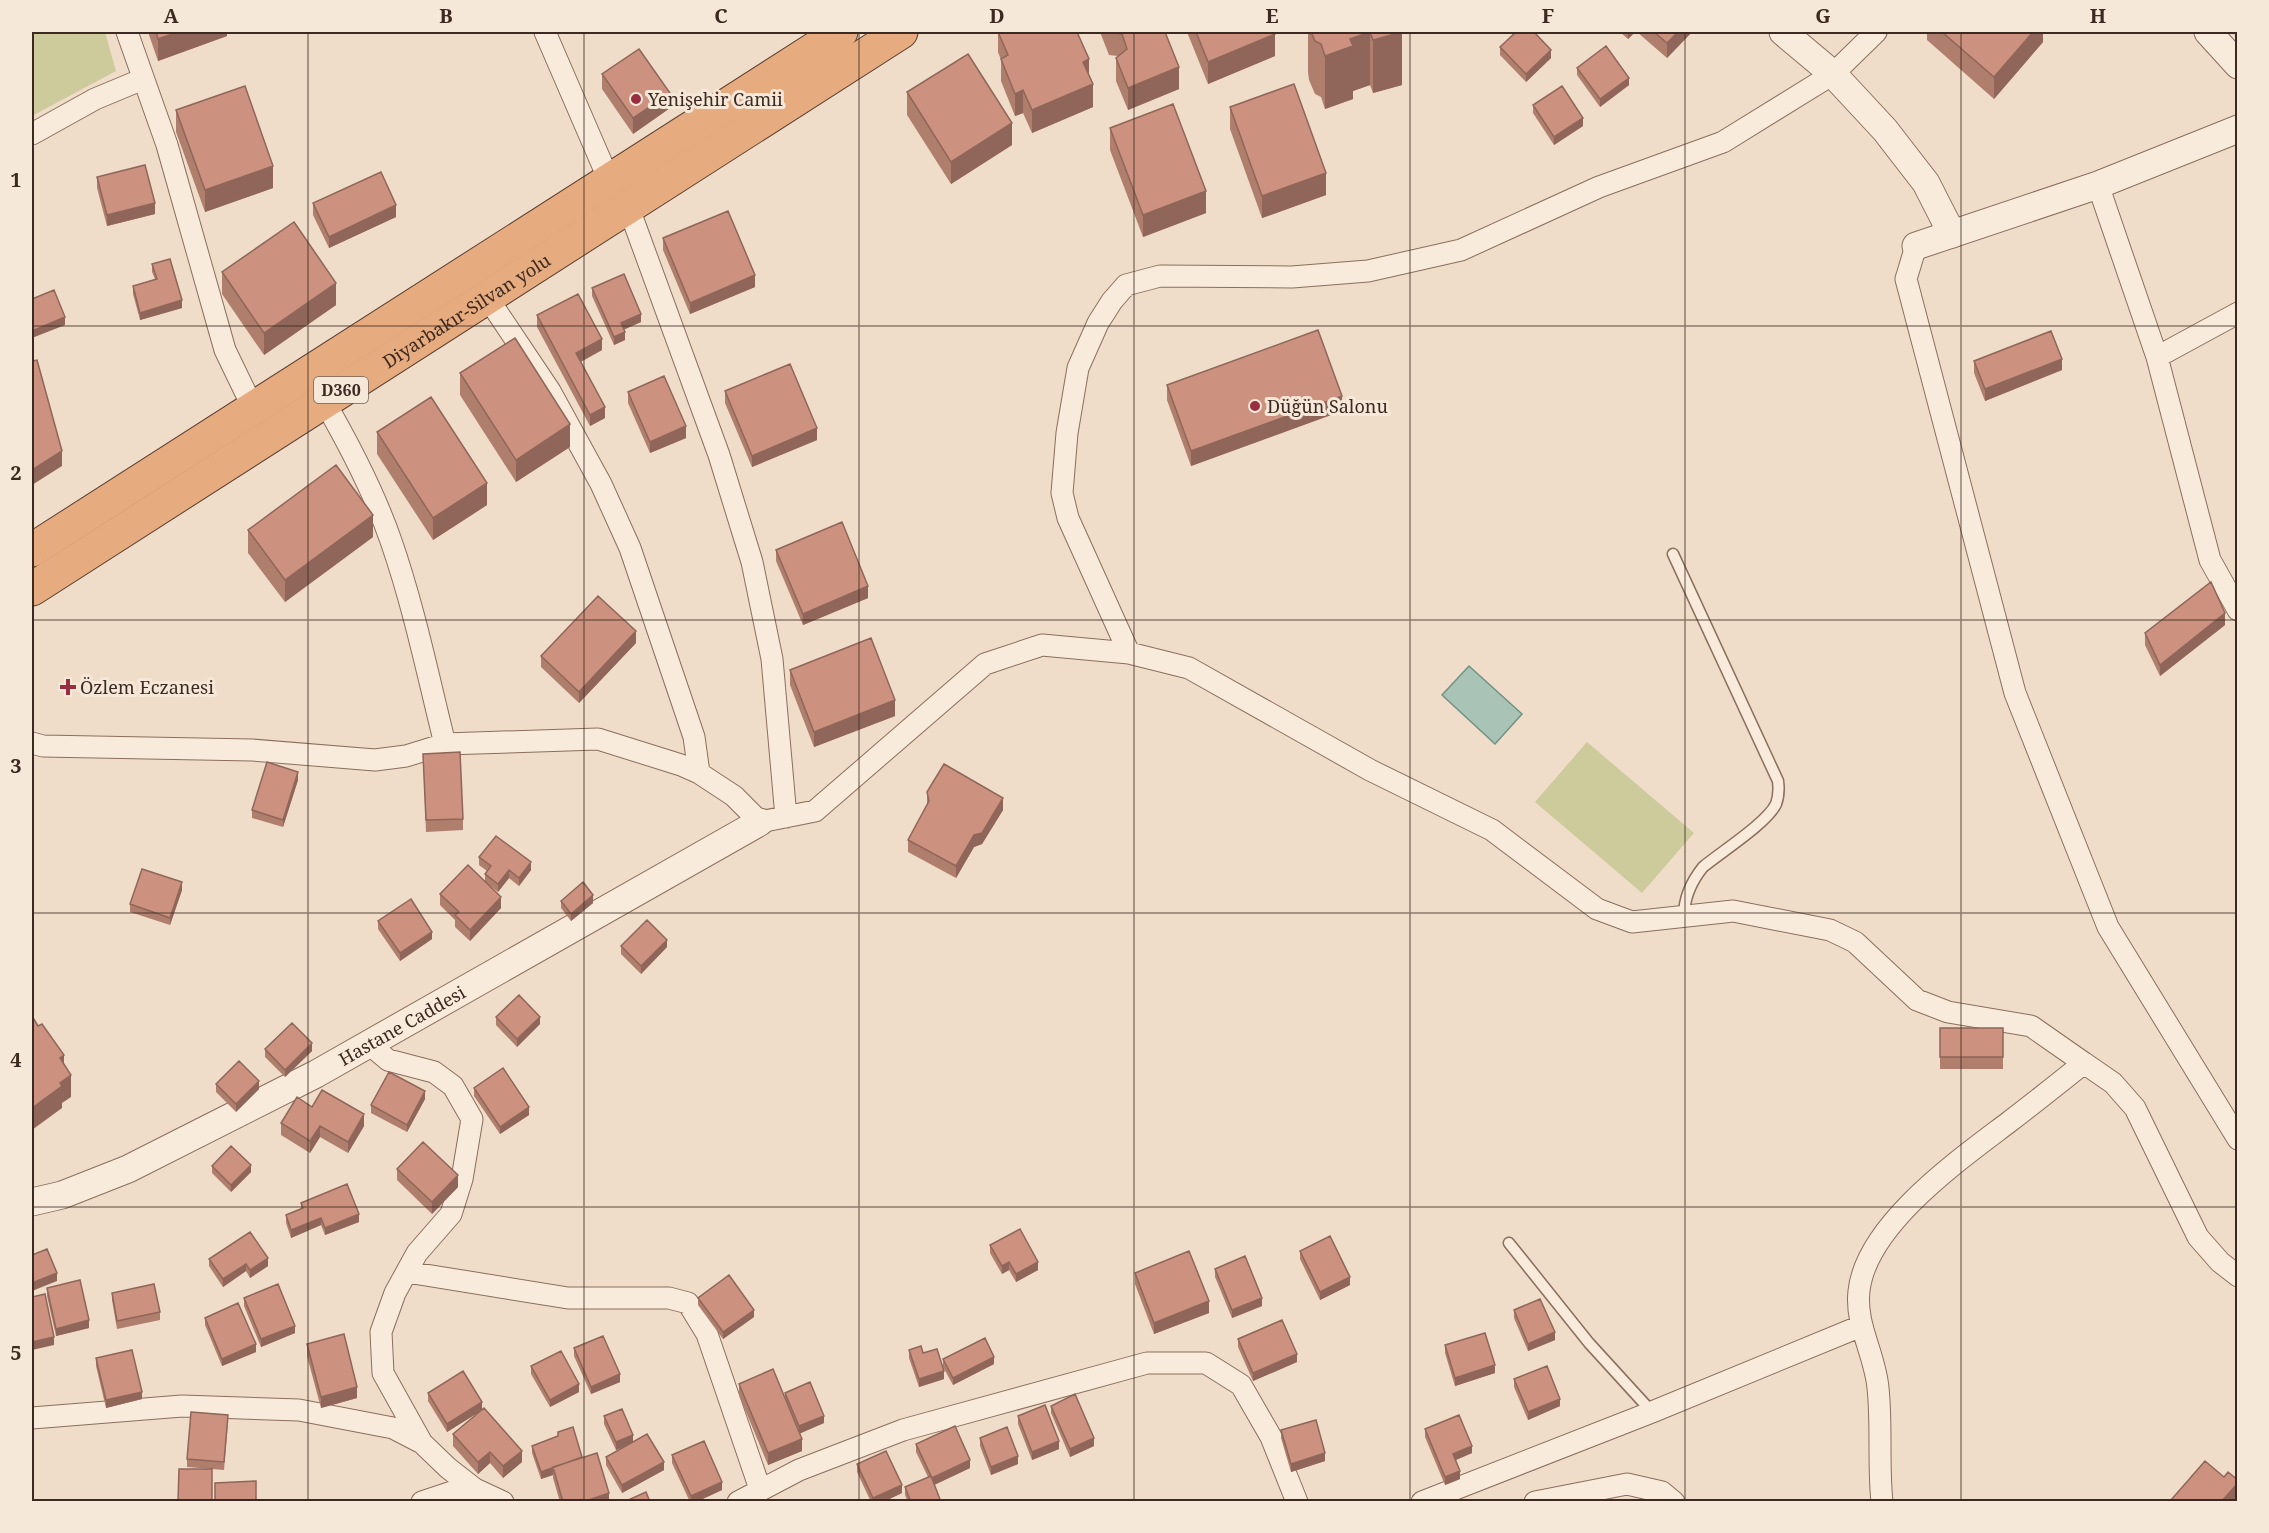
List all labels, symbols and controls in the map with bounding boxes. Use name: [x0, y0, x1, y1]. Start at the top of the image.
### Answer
text: A: [163, 2, 179, 29]
text: B: [439, 2, 453, 29]
text: C: [714, 2, 728, 29]
text: D: [989, 2, 1005, 29]
text: E: [1265, 2, 1279, 29]
text: F: [1542, 2, 1554, 29]
text: G: [1815, 2, 1831, 29]
text: H: [2090, 2, 2106, 29]
place label: Yenişehir Camii: [647, 87, 783, 111]
marker: Yenişehir Camii: [629, 92, 643, 106]
text: 1: [10, 166, 22, 193]
street label: Diyarbakır-Silvan yolu: [378, 248, 555, 373]
road number: D360: [314, 377, 368, 403]
place label: Düğün Salonu: [1267, 394, 1388, 418]
marker: Düğün Salonu: [1248, 399, 1262, 413]
text: 2: [10, 459, 22, 486]
place label: Özlem Eczanesi: [80, 675, 214, 699]
marker: Özlem Eczanesi: [61, 680, 75, 694]
text: 3: [10, 752, 22, 779]
street label: Hastane Caddesi: [334, 980, 470, 1071]
text: 4: [10, 1046, 22, 1073]
text: 5: [10, 1339, 22, 1366]

